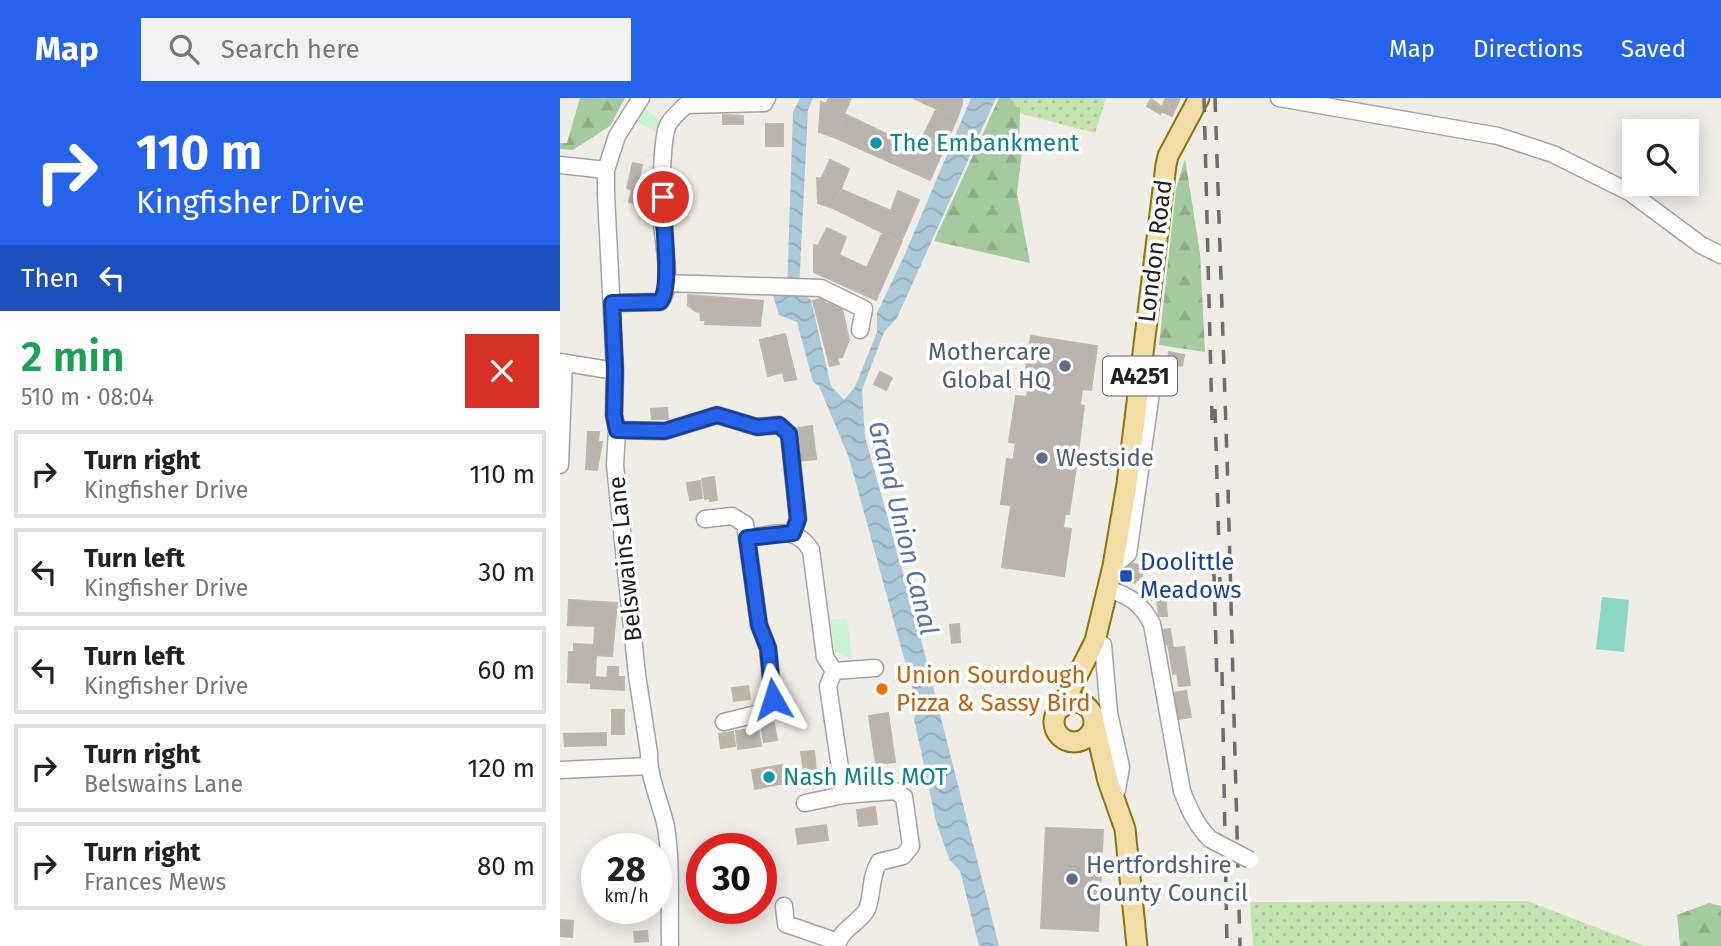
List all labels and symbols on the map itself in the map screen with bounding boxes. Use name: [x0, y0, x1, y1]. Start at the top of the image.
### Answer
place label: The Embankment: [890, 129, 1079, 157]
marker: The Embankment: [868, 135, 884, 151]
pin: [633, 167, 693, 227]
street label: London Road: [1132, 178, 1178, 324]
place label: Mothercare Global HQ: [928, 338, 1051, 394]
road number: A4251: [1103, 356, 1177, 396]
marker: Mothercare Global HQ: [1057, 358, 1073, 374]
water label: Grand Union Canal: [861, 418, 945, 638]
place label: Westside: [1056, 444, 1154, 472]
marker: Westside: [1034, 450, 1050, 466]
street label: Belswains Lane: [602, 475, 648, 643]
place label: Doolittle Meadows: [1140, 548, 1241, 604]
marker: Doolittle Meadows: [1118, 568, 1134, 584]
place label: Union Sourdough Pizza & Sassy Bird: [896, 661, 1091, 717]
position arrow: [736, 662, 810, 736]
marker: Union Sourdough Pizza & Sassy Bird: [874, 681, 890, 697]
place label: Nash Mills MOT: [783, 763, 948, 791]
marker: Nash Mills MOT: [761, 769, 777, 785]
speed limit sign: 30: [686, 833, 777, 924]
place label: Hertfordshire County Council: [1086, 851, 1248, 907]
marker: Hertfordshire County Council: [1064, 871, 1080, 887]

